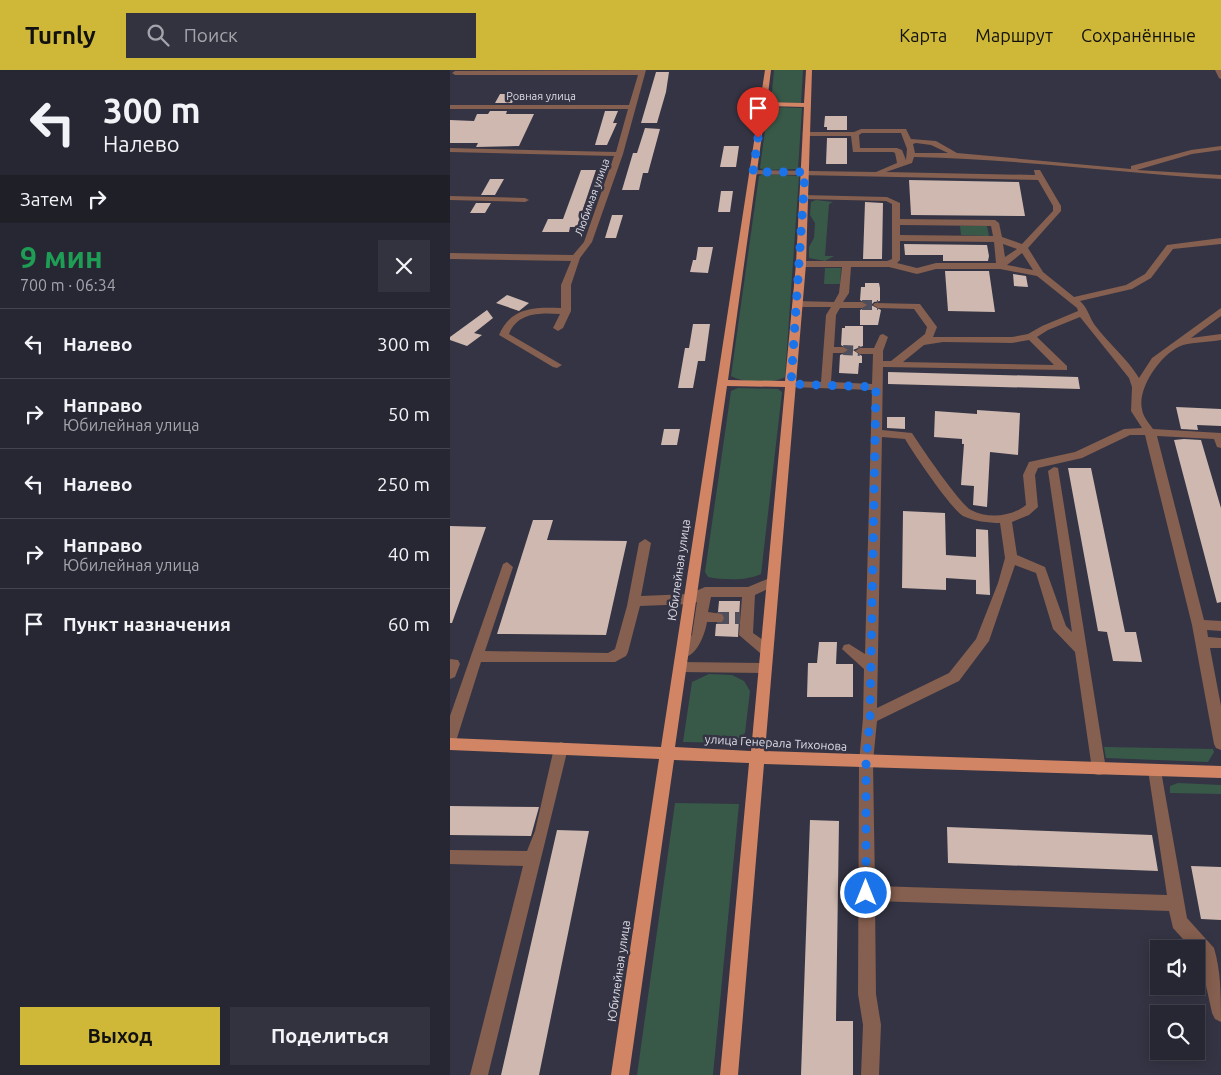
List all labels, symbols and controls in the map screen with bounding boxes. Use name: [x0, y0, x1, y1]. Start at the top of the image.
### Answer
search box: [126, 13, 476, 58]
icon: search: [144, 21, 172, 49]
text: Turnly: [25, 22, 96, 49]
text: Поиск: [184, 24, 238, 46]
text: Карта: [899, 25, 947, 45]
text: Маршрут: [975, 25, 1053, 45]
text: Сохранённые: [1081, 25, 1196, 45]
pin: [737, 87, 779, 138]
icon: left: [20, 90, 85, 155]
text: 300 m: [103, 90, 201, 130]
street label: Ровная улица: [506, 90, 576, 102]
icon: arrive: [744, 94, 772, 122]
text: Налево: [103, 131, 180, 156]
street label: Любимая улица: [572, 157, 612, 237]
icon: right: [83, 185, 111, 213]
text: Затем: [20, 188, 73, 210]
text: 9 мин: [20, 240, 103, 274]
button: close: [378, 240, 430, 292]
text: 700 m · 06:34: [20, 276, 116, 294]
icon: left: [20, 330, 48, 358]
text: Налево: [63, 333, 132, 355]
text: 300 m: [377, 333, 430, 355]
text: Направо: [63, 394, 143, 416]
icon: right: [20, 400, 48, 428]
text: 50 m: [388, 403, 430, 425]
text: Юбилейная улица: [63, 416, 199, 434]
icon: left: [20, 470, 48, 498]
text: Налево: [63, 473, 132, 495]
text: 250 m: [377, 473, 430, 495]
street label: Юбилейная улица: [665, 518, 692, 622]
text: Направо: [63, 534, 143, 556]
icon: right: [20, 540, 48, 568]
text: 40 m: [388, 543, 430, 565]
text: Юбилейная улица: [63, 556, 199, 574]
icon: arrive: [20, 610, 48, 638]
text: Пункт назначения: [63, 613, 231, 635]
text: 60 m: [388, 613, 430, 635]
street label: улица Генерала Тихонова: [704, 732, 848, 753]
position arrow: [839, 866, 891, 918]
street label: Юбилейная улица: [605, 919, 632, 1023]
map controls: [1150, 940, 1205, 1060]
button: sound: [1150, 940, 1205, 995]
button: search: [1150, 1005, 1205, 1060]
button: Выход: [20, 1007, 220, 1065]
button: Поделиться: [230, 1007, 430, 1065]

